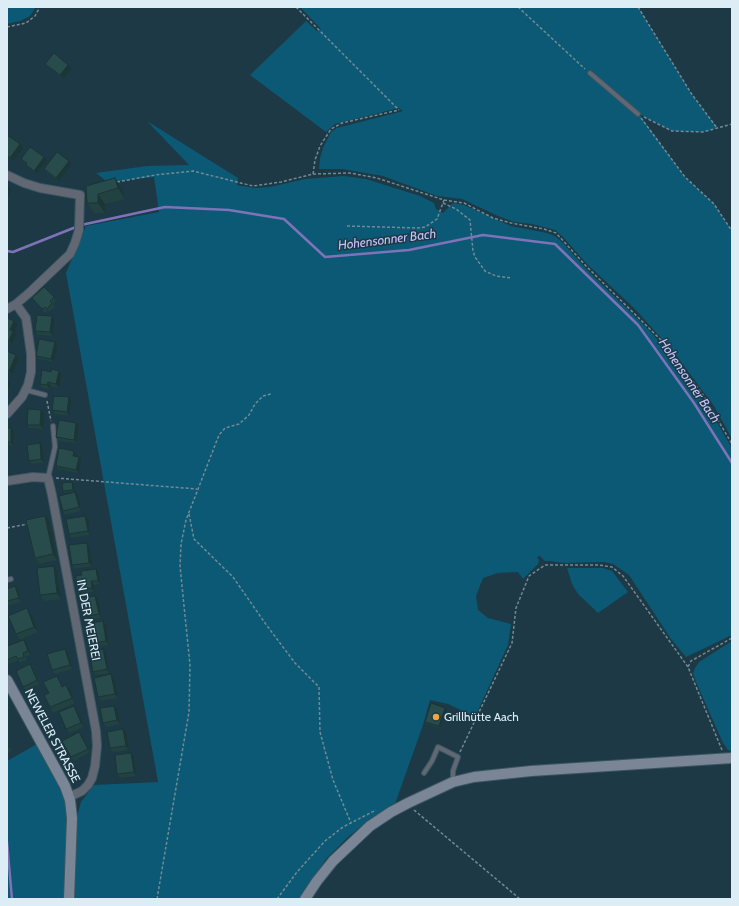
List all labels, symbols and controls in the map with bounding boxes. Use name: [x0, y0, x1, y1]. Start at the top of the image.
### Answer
water label: Hohensonner Bach: [337, 226, 437, 254]
water label: Hohensonner Bach: [655, 336, 723, 426]
street label: IN DER MEIEREI: [73, 578, 103, 662]
street label: NEWELER STRASSE: [21, 687, 83, 785]
place label: Grillhütte Aach: [444, 710, 519, 724]
marker: Grillhütte Aach: [431, 712, 441, 722]

